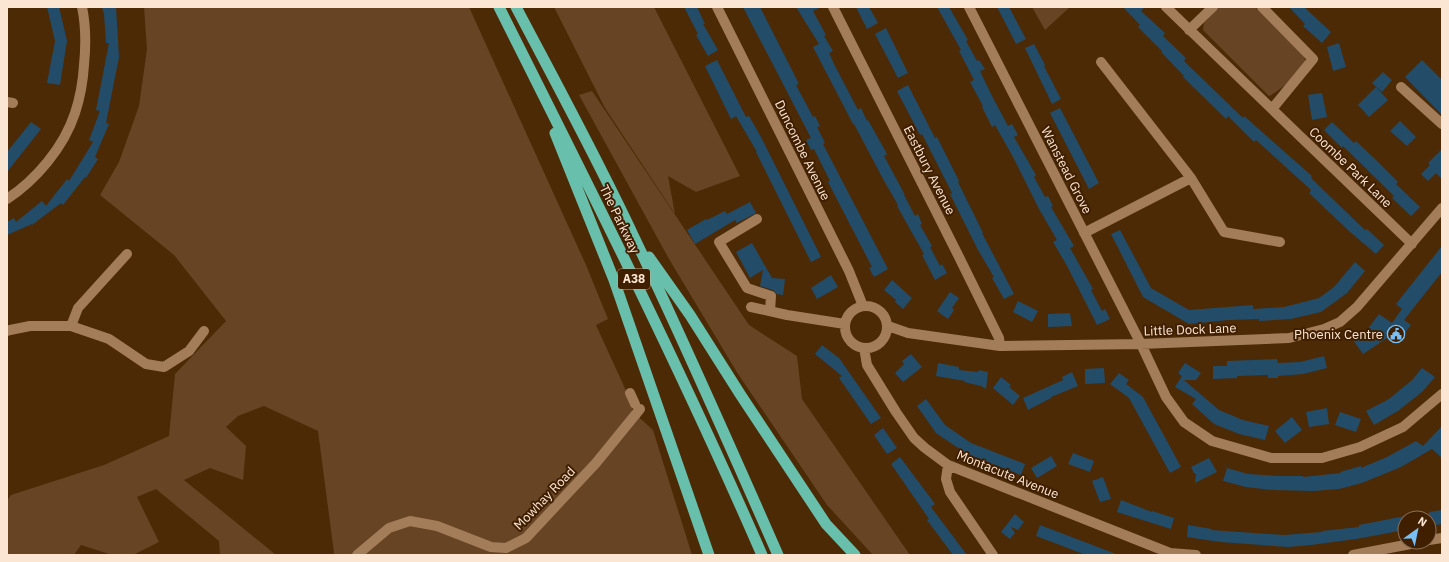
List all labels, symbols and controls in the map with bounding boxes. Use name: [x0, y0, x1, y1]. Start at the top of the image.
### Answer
street label: Duncombe Avenue: [771, 97, 834, 203]
street label: Eastbury Avenue: [900, 123, 959, 218]
street label: Coombe Park Lane: [1306, 123, 1396, 211]
street label: Wanstead Grove: [1037, 124, 1096, 217]
street label: The Parkway: [596, 182, 644, 257]
road number: A38: [618, 269, 650, 289]
street label: Little Dock Lane: [1143, 319, 1237, 340]
public building icon: Phoenix Centre: [1386, 324, 1406, 344]
place label: Phoenix Centre: [1294, 326, 1383, 343]
street label: Montacute Avenue: [954, 446, 1061, 503]
street label: Mowhay Road: [510, 463, 579, 534]
north arrow: [1397, 510, 1437, 550]
text: N: [1415, 514, 1430, 530]

